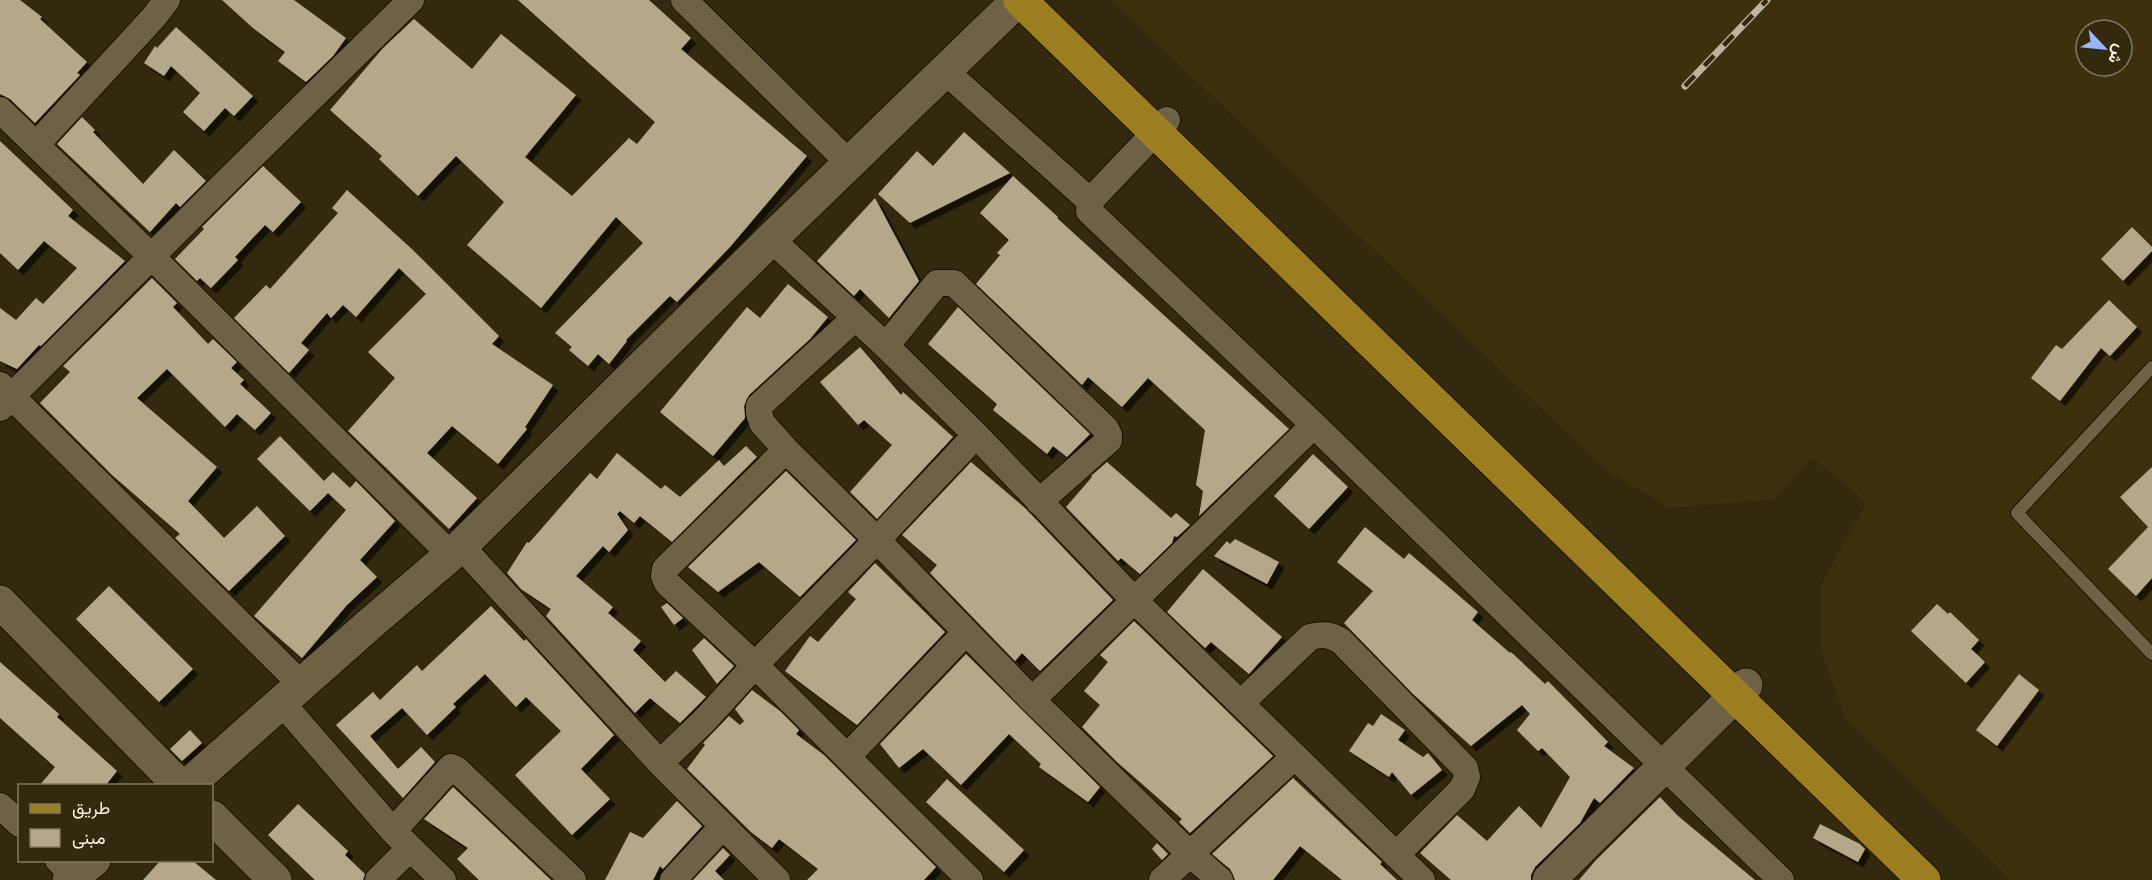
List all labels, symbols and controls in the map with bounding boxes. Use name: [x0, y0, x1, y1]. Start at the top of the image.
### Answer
north arrow: [2074, 18, 2134, 78]
text: ش: [2103, 41, 2130, 67]
legend: [18, 784, 213, 862]
text: طريق: [72, 797, 110, 819]
text: مبنى: [72, 827, 106, 849]

